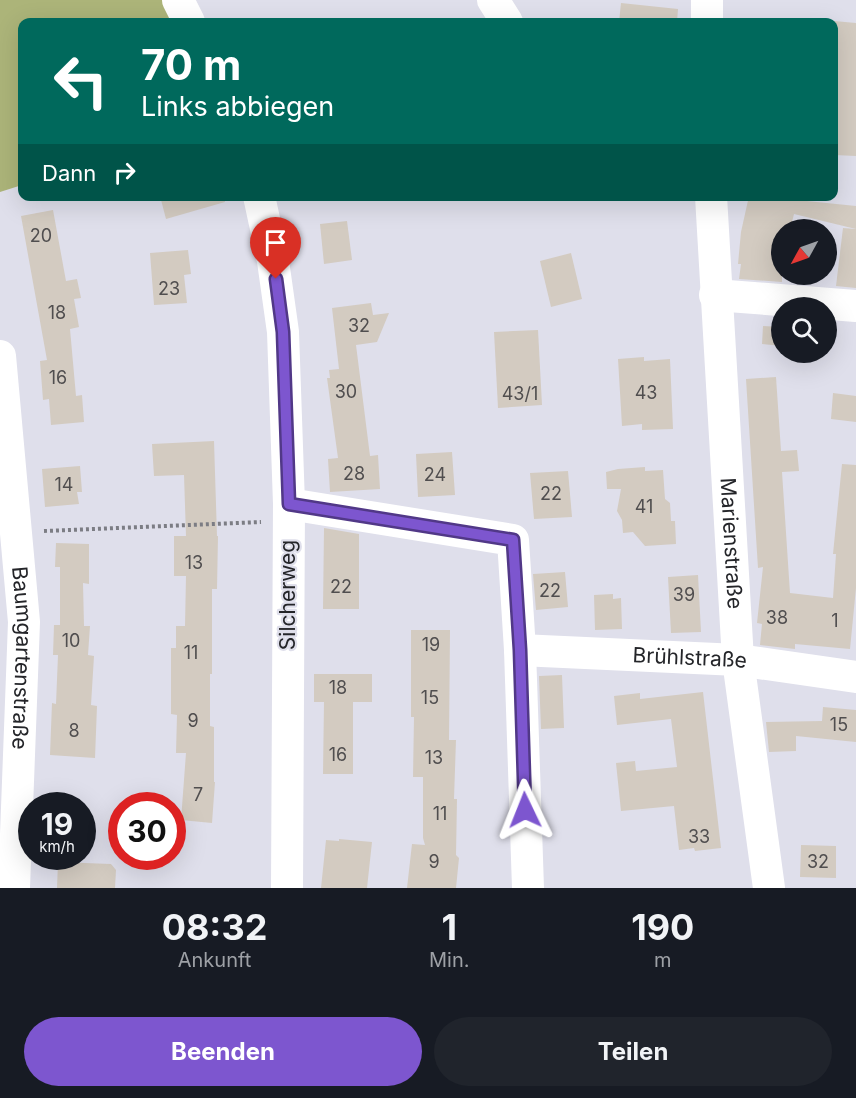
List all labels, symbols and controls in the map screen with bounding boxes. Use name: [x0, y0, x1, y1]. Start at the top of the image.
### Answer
text: 70 m: [141, 39, 241, 90]
icon: left: [42, 42, 120, 120]
text: Links abbiegen: [141, 90, 334, 123]
icon: right: [108, 156, 141, 189]
text: Dann: [42, 160, 96, 186]
pin: [250, 217, 301, 279]
north arrow: [771, 219, 837, 285]
map controls: [771, 219, 837, 363]
house number: 20: [30, 225, 52, 246]
icon: arrive: [259, 226, 292, 259]
house number: 23: [158, 278, 180, 299]
button: search: [771, 297, 837, 363]
house number: 18: [48, 302, 66, 323]
house number: 32: [348, 315, 370, 336]
house number: 16: [49, 367, 67, 388]
house number: 30: [335, 381, 357, 402]
house number: 43: [635, 382, 657, 403]
house number: 43/1: [502, 383, 538, 404]
house number: 28: [343, 463, 365, 484]
house number: 24: [424, 464, 446, 485]
house number: 14: [55, 474, 73, 495]
street label: Marienstraße: [715, 477, 748, 610]
house number: 22: [540, 483, 562, 504]
house number: 41: [635, 496, 653, 517]
street label: Silcherweg: [275, 540, 300, 650]
house number: 13: [185, 552, 203, 573]
street label: Baumgartenstraße: [7, 565, 37, 750]
house number: 22: [330, 576, 352, 597]
house number: 22: [539, 580, 561, 601]
house number: 39: [673, 584, 695, 605]
house number: 38: [766, 607, 788, 628]
house number: 1: [831, 610, 839, 631]
house number: 10: [62, 630, 80, 651]
house number: 19: [422, 634, 440, 655]
house number: 11: [184, 642, 198, 663]
street label: Brühlstraße: [632, 642, 749, 673]
house number: 18: [329, 677, 347, 698]
house number: 15: [421, 687, 439, 708]
house number: 9: [187, 710, 199, 731]
house number: 15: [830, 714, 848, 735]
house number: 8: [68, 720, 80, 741]
house number: 16: [329, 744, 347, 765]
house number: 13: [425, 747, 443, 768]
position arrow: [493, 778, 557, 842]
house number: 7: [193, 784, 203, 805]
speed limit sign: 30: [108, 792, 186, 870]
house number: 11: [433, 803, 447, 824]
text: 19: [41, 806, 73, 842]
house number: 33: [688, 826, 710, 847]
text: km/h: [39, 837, 75, 856]
house number: 9: [428, 851, 440, 872]
house number: 32: [807, 851, 829, 872]
text: 08:32: [162, 905, 267, 949]
text: 1: [441, 905, 457, 949]
text: 190: [631, 905, 694, 949]
text: Ankunft: [178, 948, 251, 972]
text: Min.: [429, 948, 469, 972]
text: m: [654, 948, 671, 972]
button: Beenden: [24, 1017, 422, 1086]
button: Teilen: [434, 1017, 832, 1086]

